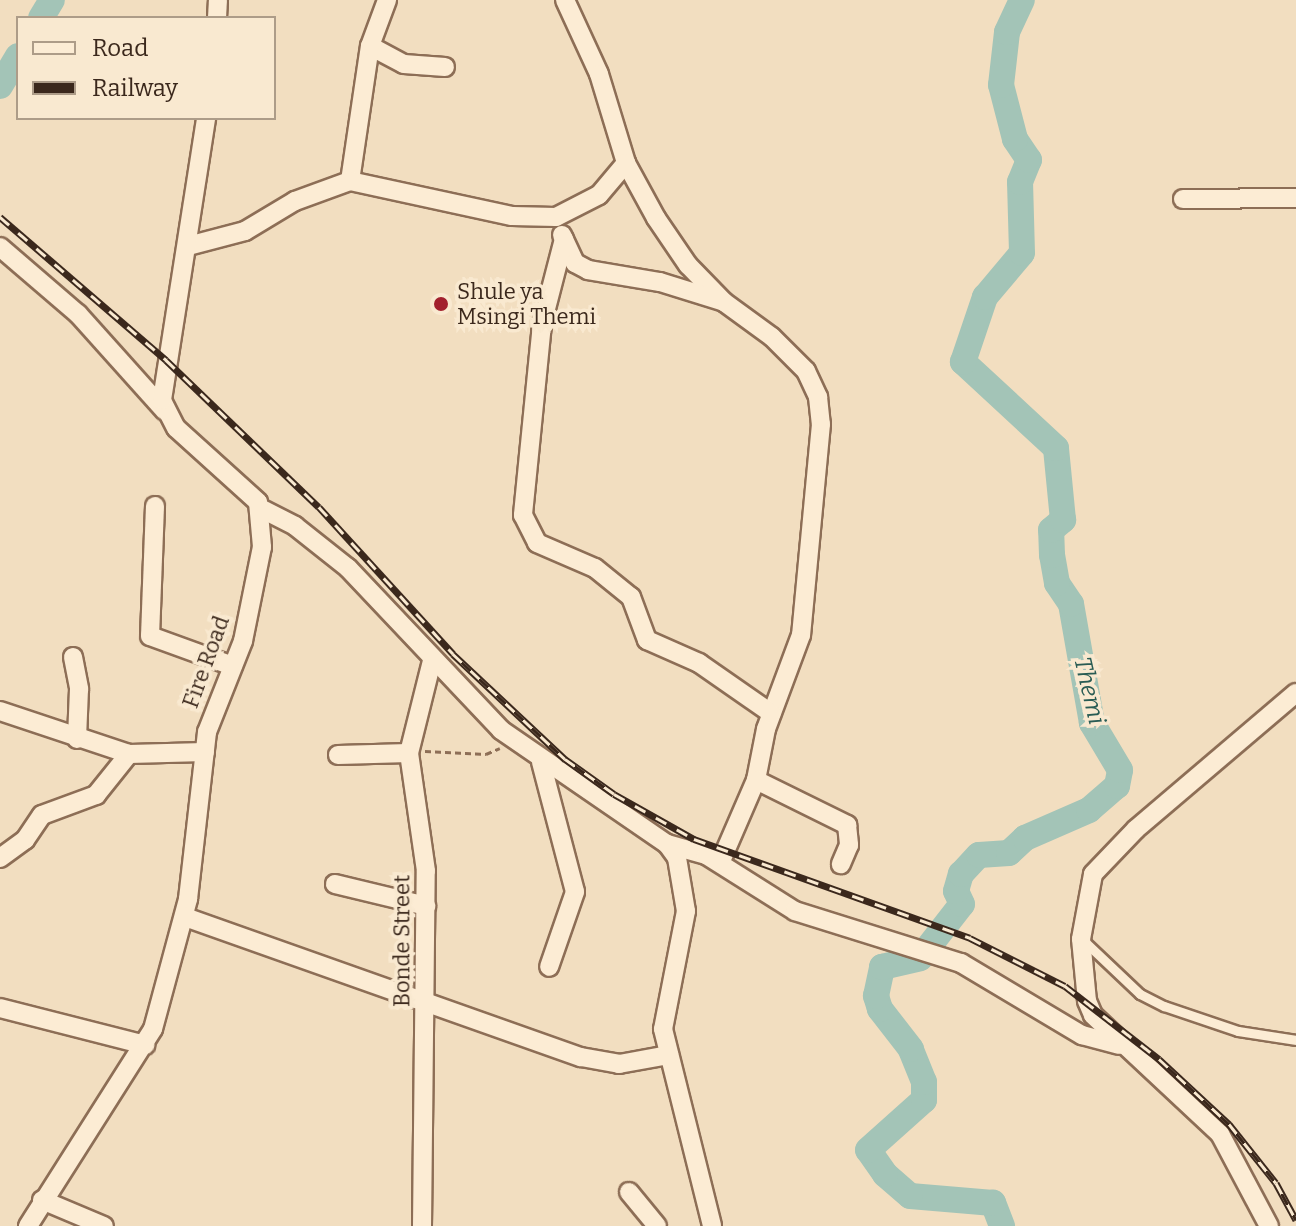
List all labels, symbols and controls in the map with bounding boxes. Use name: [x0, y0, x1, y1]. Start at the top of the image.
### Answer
legend: [16, 16, 276, 120]
text: Road: [92, 34, 148, 62]
text: Railway: [92, 74, 178, 102]
place label: Shule ya Msingi Themi: [457, 278, 596, 330]
marker: Shule ya Msingi Themi: [432, 295, 450, 313]
street label: Fire Road: [177, 612, 235, 712]
water label: Themi: [1067, 654, 1111, 728]
street label: Bonde Street: [389, 875, 415, 1007]

